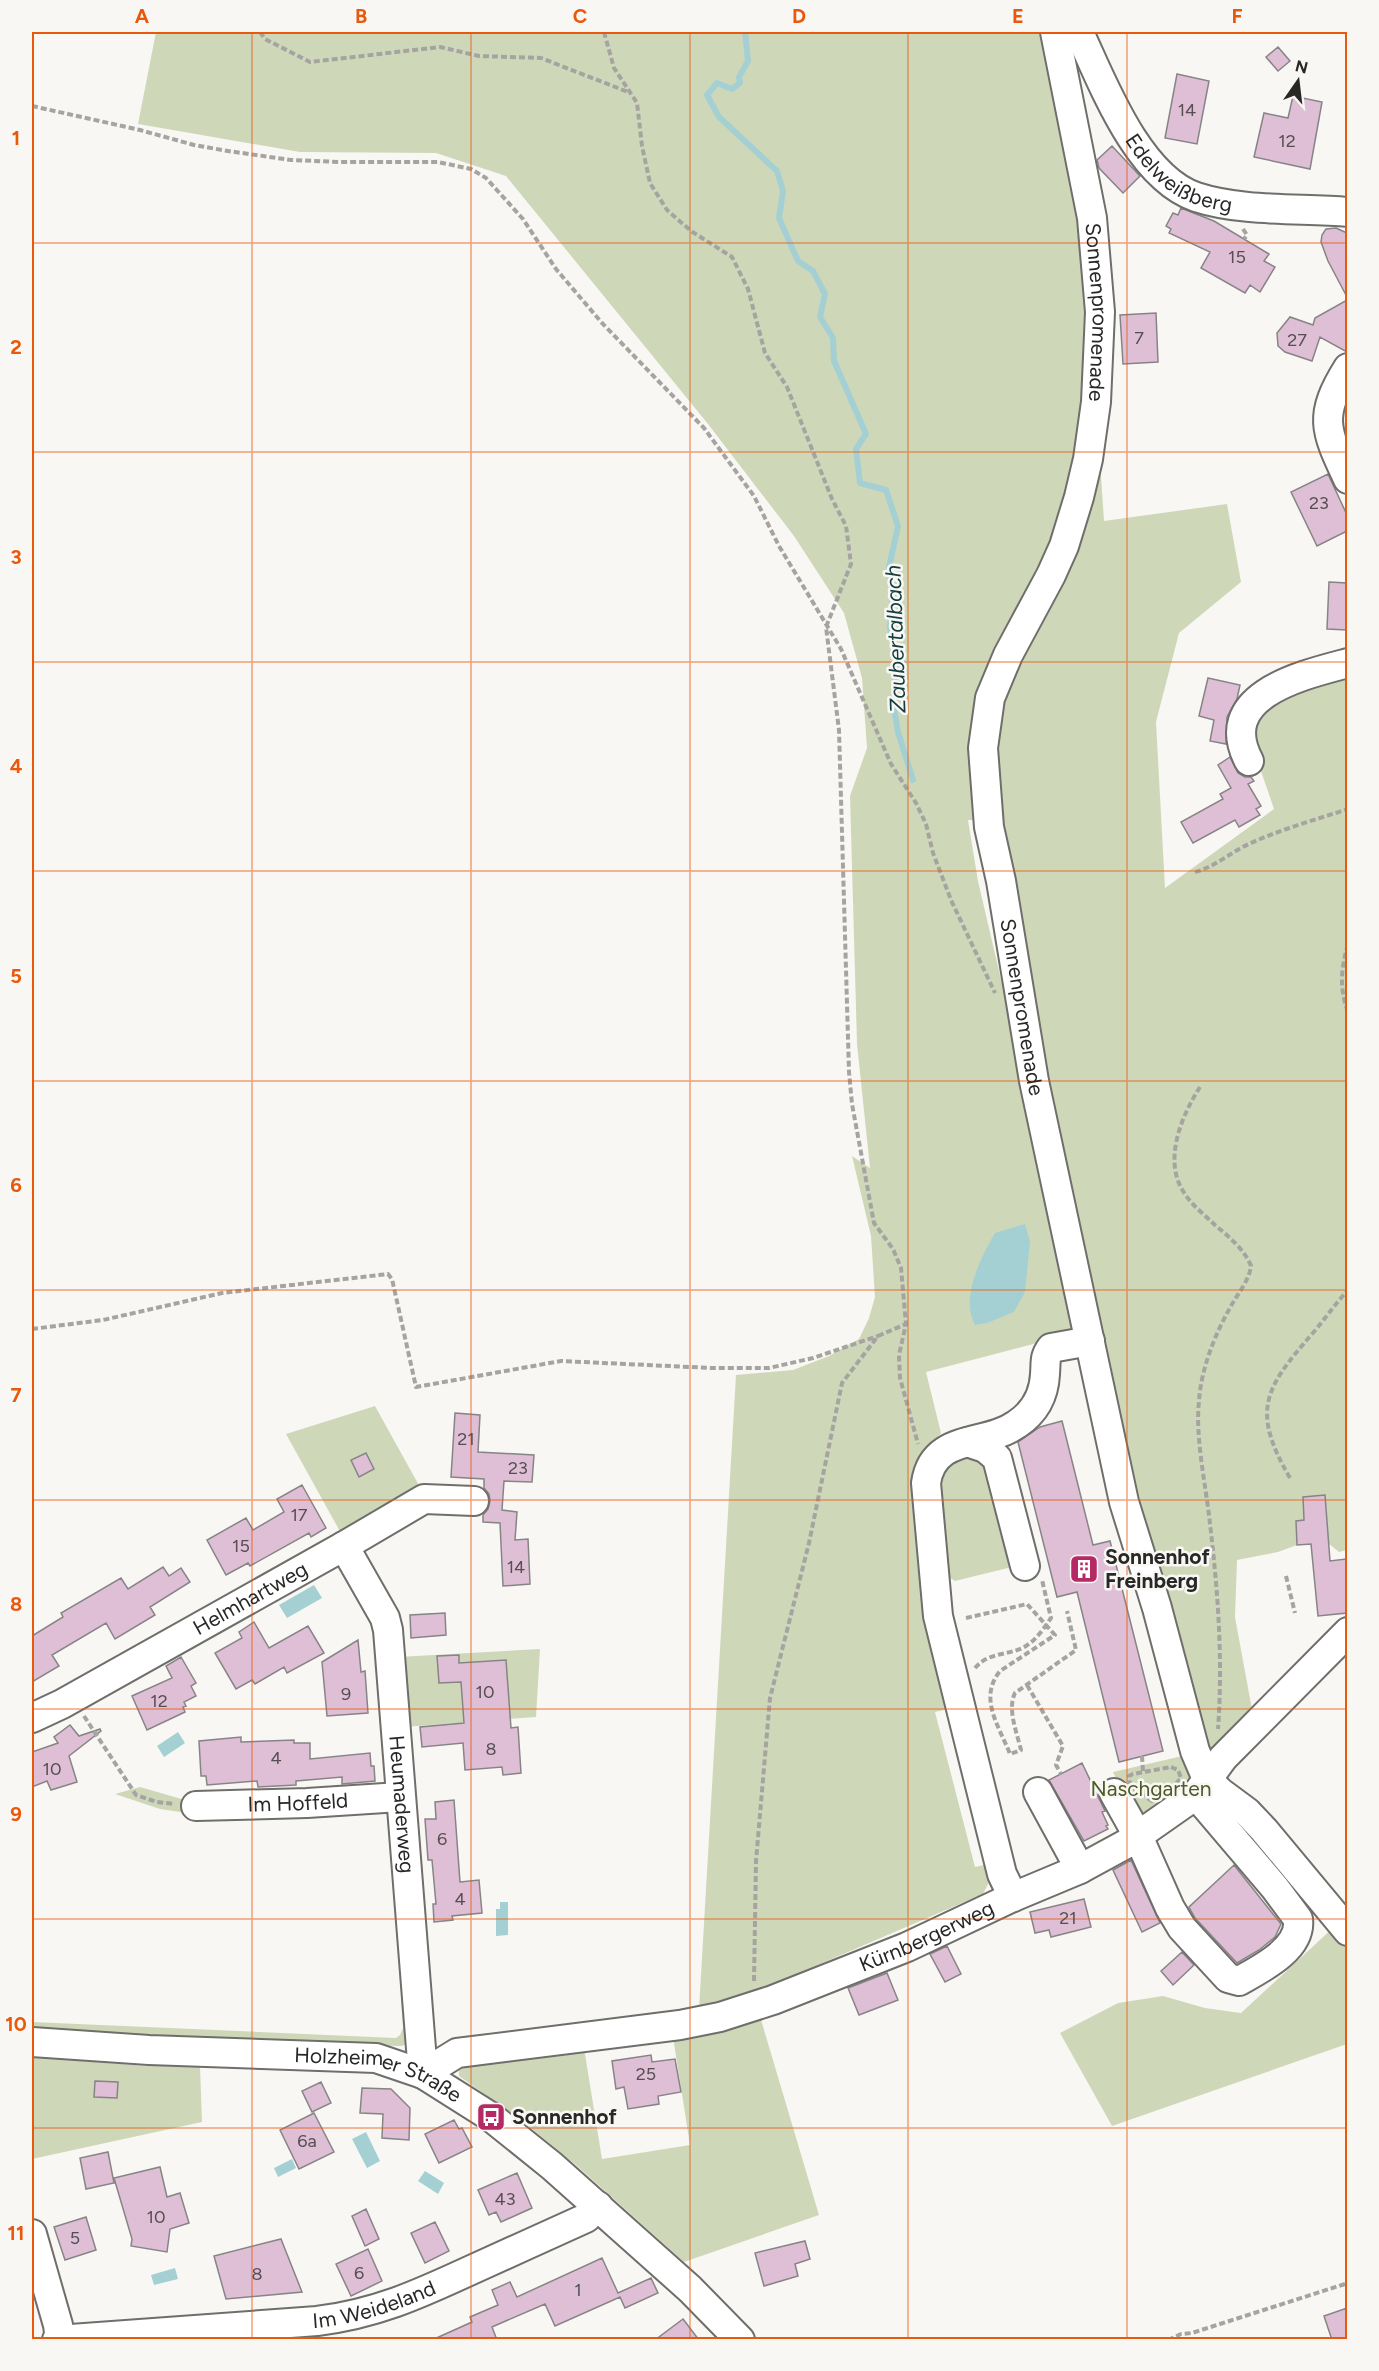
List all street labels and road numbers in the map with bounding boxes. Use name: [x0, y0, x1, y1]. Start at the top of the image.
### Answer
street label: Edelweißberg: [1120, 129, 1234, 217]
street label: Sonnenpromenade: [1080, 222, 1113, 402]
street label: Sonnenpromenade: [995, 917, 1050, 1098]
street label: Helmhartweg: [188, 1556, 312, 1640]
street label: Heumaderweg: [384, 1734, 420, 1874]
street label: Im Hoffeld: [247, 1787, 349, 1817]
street label: Kürnbergerweg: [855, 1895, 998, 1977]
street label: Holzheimer Straße: [294, 2042, 467, 2107]
street label: Im Weideland: [312, 2275, 439, 2333]

